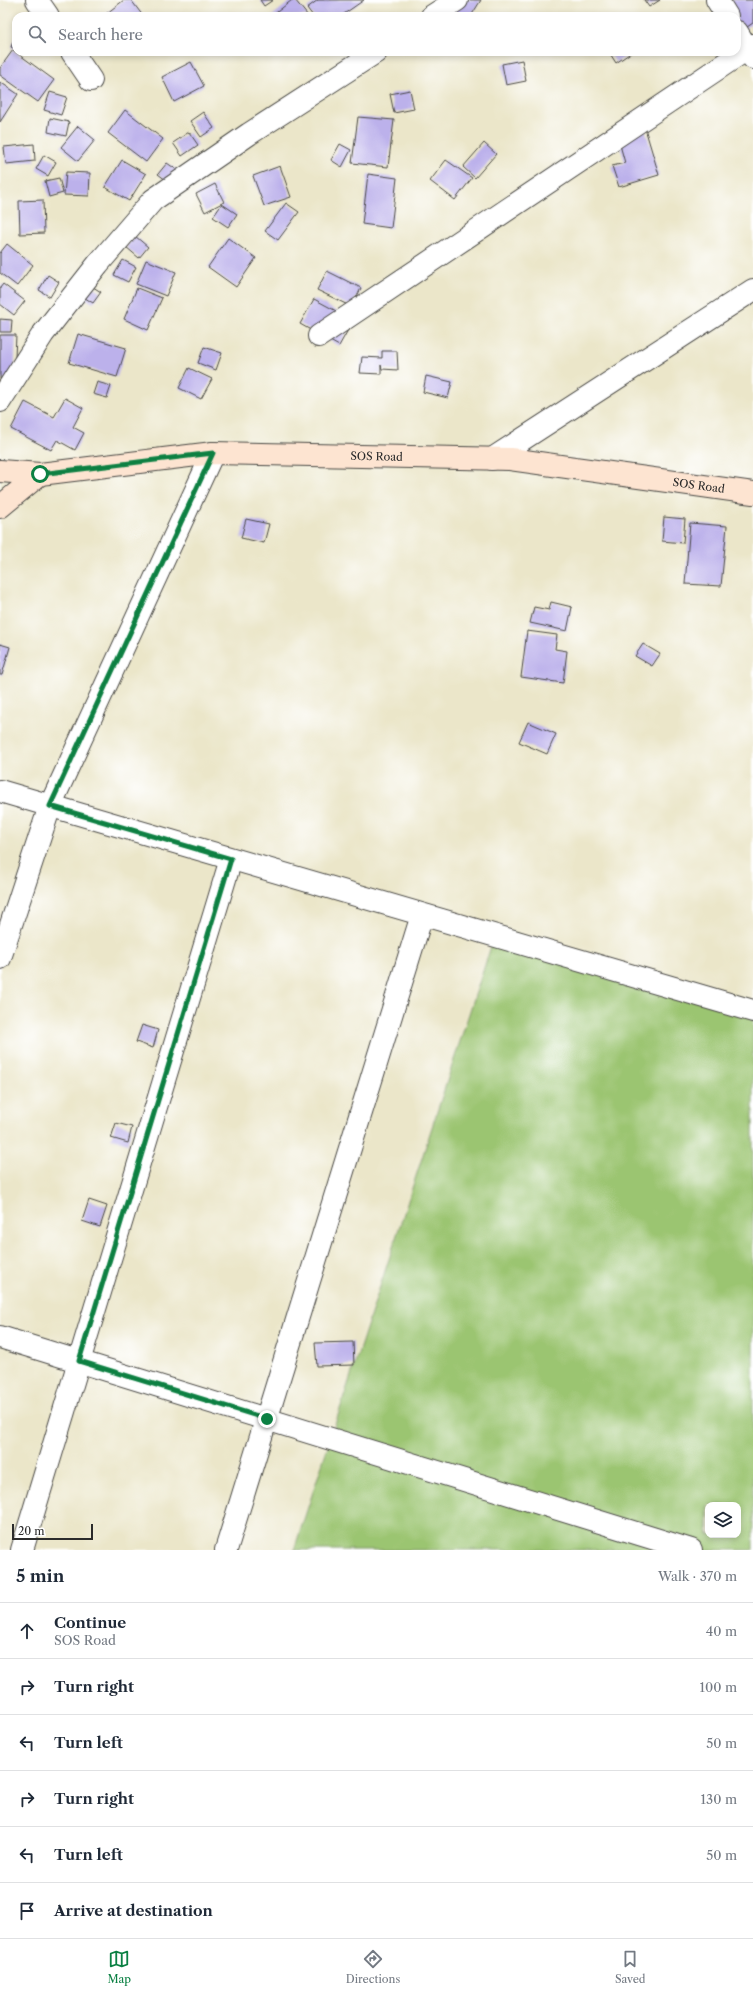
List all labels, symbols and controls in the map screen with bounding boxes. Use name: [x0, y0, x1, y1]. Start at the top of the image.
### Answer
search box: [12, 12, 741, 56]
icon: search: [26, 23, 48, 45]
text: Search here: [58, 25, 143, 44]
street label: SOS Road: [350, 449, 403, 464]
route start: [31, 465, 49, 483]
street label: SOS Road: [672, 475, 726, 496]
route end: [258, 1410, 276, 1428]
map controls: [705, 1502, 741, 1538]
button: layers: [705, 1502, 741, 1538]
scale bar: [12, 1522, 93, 1541]
text: 20 m: [18, 1524, 44, 1538]
text: 5 min: [16, 1566, 64, 1586]
text: Walk · 370 m: [658, 1568, 737, 1584]
text: Continue: [54, 1613, 126, 1632]
icon: ahead: [16, 1620, 38, 1642]
text: 40 m: [706, 1623, 737, 1639]
text: SOS Road: [54, 1632, 116, 1648]
icon: right: [16, 1676, 38, 1698]
text: Turn right: [54, 1677, 134, 1696]
text: 100 m: [699, 1679, 737, 1695]
icon: left: [16, 1732, 38, 1754]
text: Turn left: [54, 1733, 123, 1752]
text: 50 m: [706, 1735, 737, 1751]
icon: right: [16, 1788, 38, 1810]
text: Turn right: [54, 1789, 134, 1808]
text: 130 m: [701, 1791, 737, 1807]
icon: left: [16, 1844, 38, 1866]
text: Turn left: [54, 1845, 123, 1864]
text: 50 m: [706, 1847, 737, 1863]
icon: arrive: [16, 1900, 38, 1922]
text: Arrive at destination: [54, 1901, 213, 1920]
tab: Map: [107, 1948, 131, 1986]
tab: Directions: [346, 1948, 400, 1986]
tab: Saved: [615, 1948, 646, 1986]

